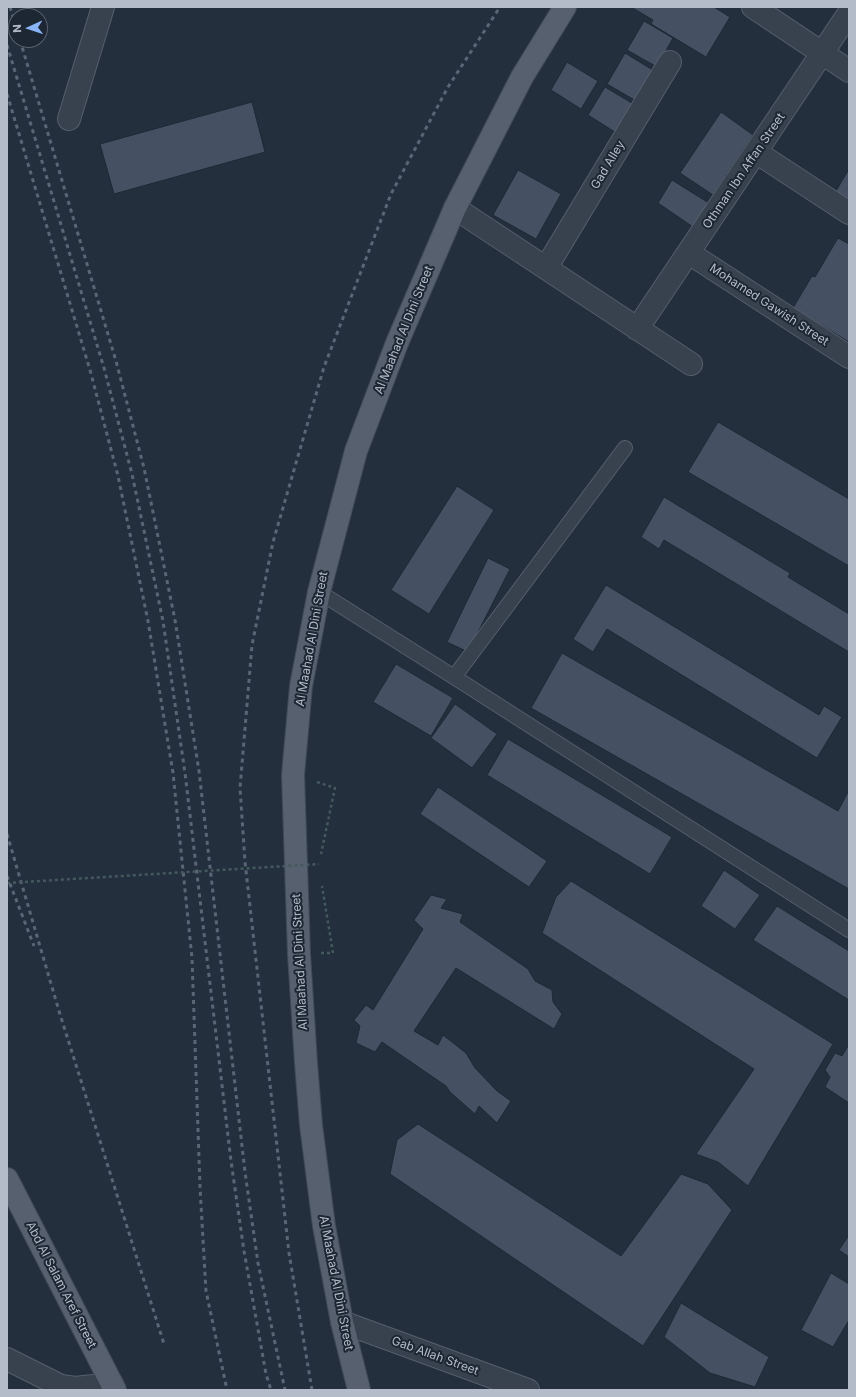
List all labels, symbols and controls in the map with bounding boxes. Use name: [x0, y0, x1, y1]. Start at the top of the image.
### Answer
north arrow: [8, 8, 48, 48]
text: N: [10, 24, 24, 33]
street label: Othman Ibn Affan Street: [700, 110, 788, 232]
street label: Gad Alley: [588, 138, 628, 192]
street label: Mohamed Gawish Street: [707, 261, 831, 349]
street label: Al Maahad Al Dini Street: [372, 264, 436, 396]
street label: Al Maahad Al Dini Street: [293, 570, 331, 708]
street label: Al Maahad Al Dini Street: [289, 893, 311, 1031]
street label: Al Maahad Al Dini Street: [316, 1214, 356, 1352]
street label: Abd Al Salam Aref Street: [23, 1219, 99, 1351]
street label: Gab Allah Street: [390, 1334, 480, 1378]

